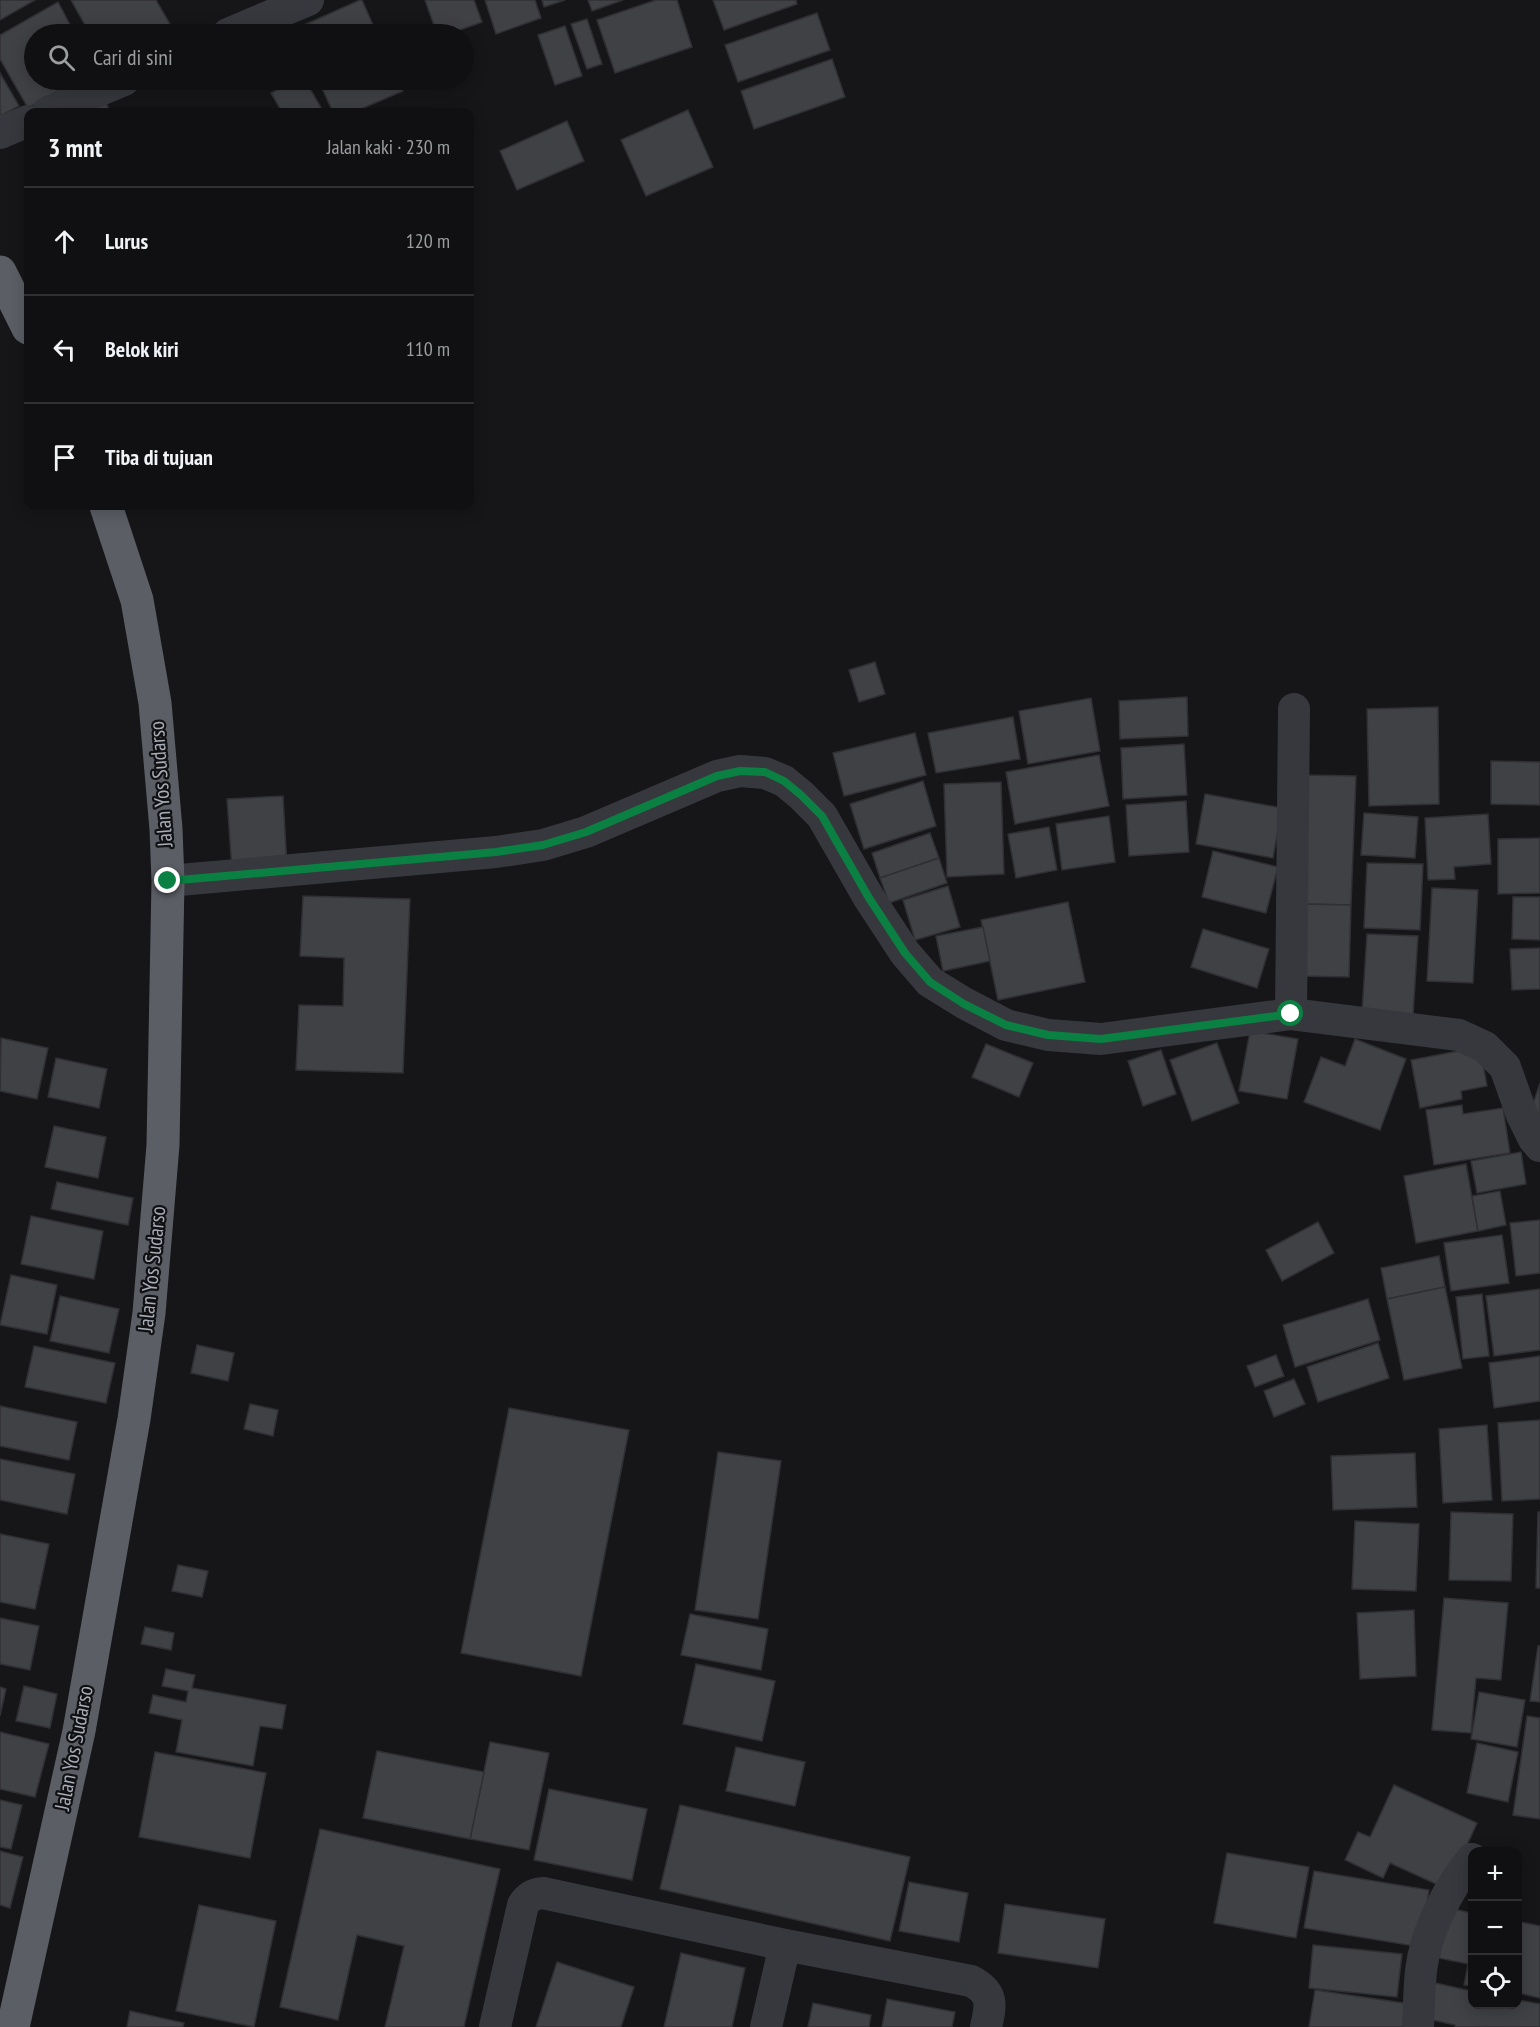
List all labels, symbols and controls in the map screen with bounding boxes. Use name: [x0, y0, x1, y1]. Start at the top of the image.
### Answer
search box: [24, 24, 474, 90]
icon: search: [45, 41, 78, 74]
text: Cari di sini: [93, 43, 173, 71]
text: 3 mnt: [48, 131, 102, 164]
text: Jalan kaki · 230 m: [327, 134, 450, 160]
icon: ahead: [48, 225, 81, 258]
text: Lurus: [105, 227, 148, 255]
text: 120 m: [406, 228, 450, 254]
icon: left: [48, 333, 81, 366]
text: Belok kiri: [105, 335, 179, 363]
text: 110 m: [406, 336, 450, 362]
icon: arrive: [48, 441, 81, 474]
text: Tiba di tujuan: [105, 443, 213, 471]
street label: Jalan Yos Sudarso: [143, 720, 178, 849]
route end: [154, 867, 180, 893]
route start: [1277, 1000, 1303, 1026]
street label: Jalan Yos Sudarso: [131, 1205, 172, 1334]
street label: Jalan Yos Sudarso: [48, 1683, 99, 1813]
map controls: [1468, 1847, 1522, 2009]
button: +: [1468, 1847, 1522, 1901]
button: −: [1468, 1901, 1522, 1955]
button: locate: [1468, 1955, 1522, 2009]

